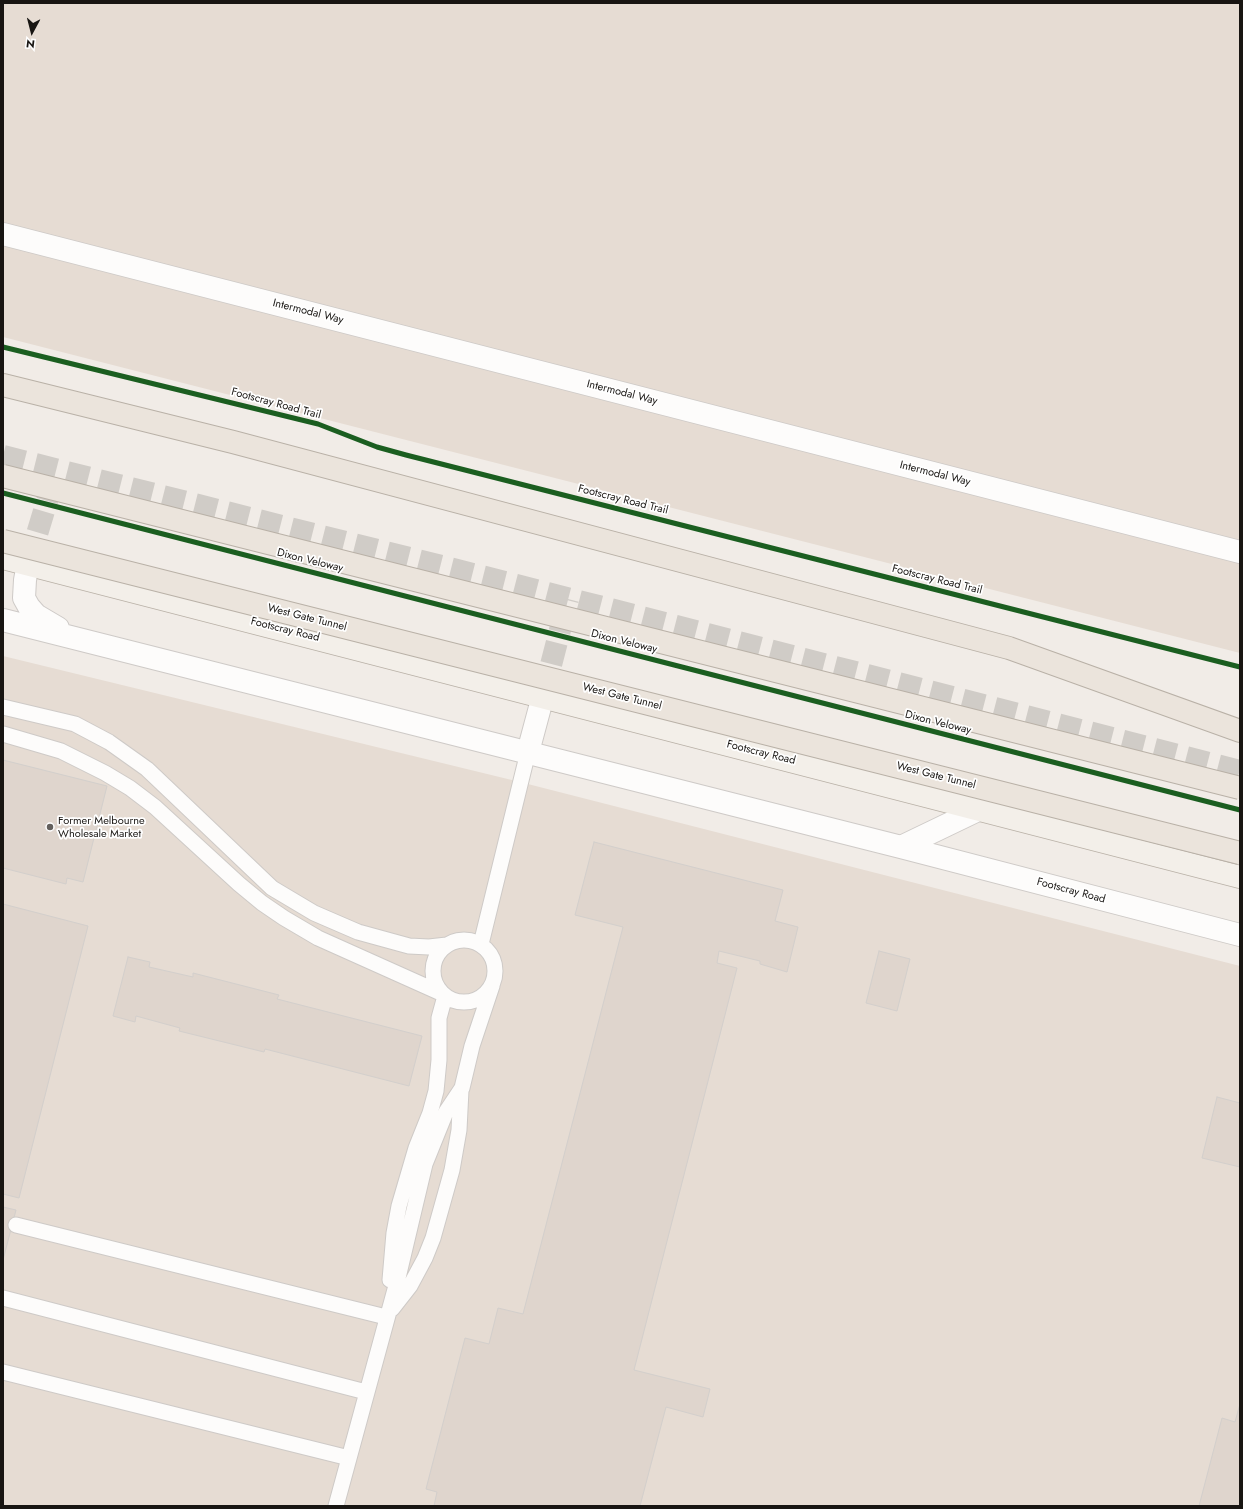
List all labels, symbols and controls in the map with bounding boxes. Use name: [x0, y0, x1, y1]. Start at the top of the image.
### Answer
north arrow: [12, 12, 52, 52]
text: N: [25, 35, 36, 52]
street label: Intermodal Way: [271, 297, 345, 327]
street label: Intermodal Way: [585, 378, 659, 408]
street label: Footscray Road Trail: [230, 386, 322, 422]
street label: Intermodal Way: [898, 459, 972, 489]
street label: Footscray Road Trail: [577, 482, 669, 518]
street label: Dixon Veloway: [275, 546, 345, 576]
street label: Footscray Road Trail: [891, 562, 983, 598]
street label: West Gate Tunnel: [266, 602, 348, 634]
street label: Footscray Road: [249, 615, 321, 645]
street label: Dixon Veloway: [589, 627, 659, 657]
street label: West Gate Tunnel: [581, 681, 663, 713]
street label: Dixon Veloway: [903, 708, 973, 738]
street label: Footscray Road: [725, 738, 797, 768]
street label: West Gate Tunnel: [895, 760, 977, 792]
place label: Former Melbourne Wholesale Market: [58, 814, 145, 840]
marker: Former Melbourne Wholesale Market: [45, 822, 55, 832]
street label: Footscray Road: [1035, 876, 1107, 906]

